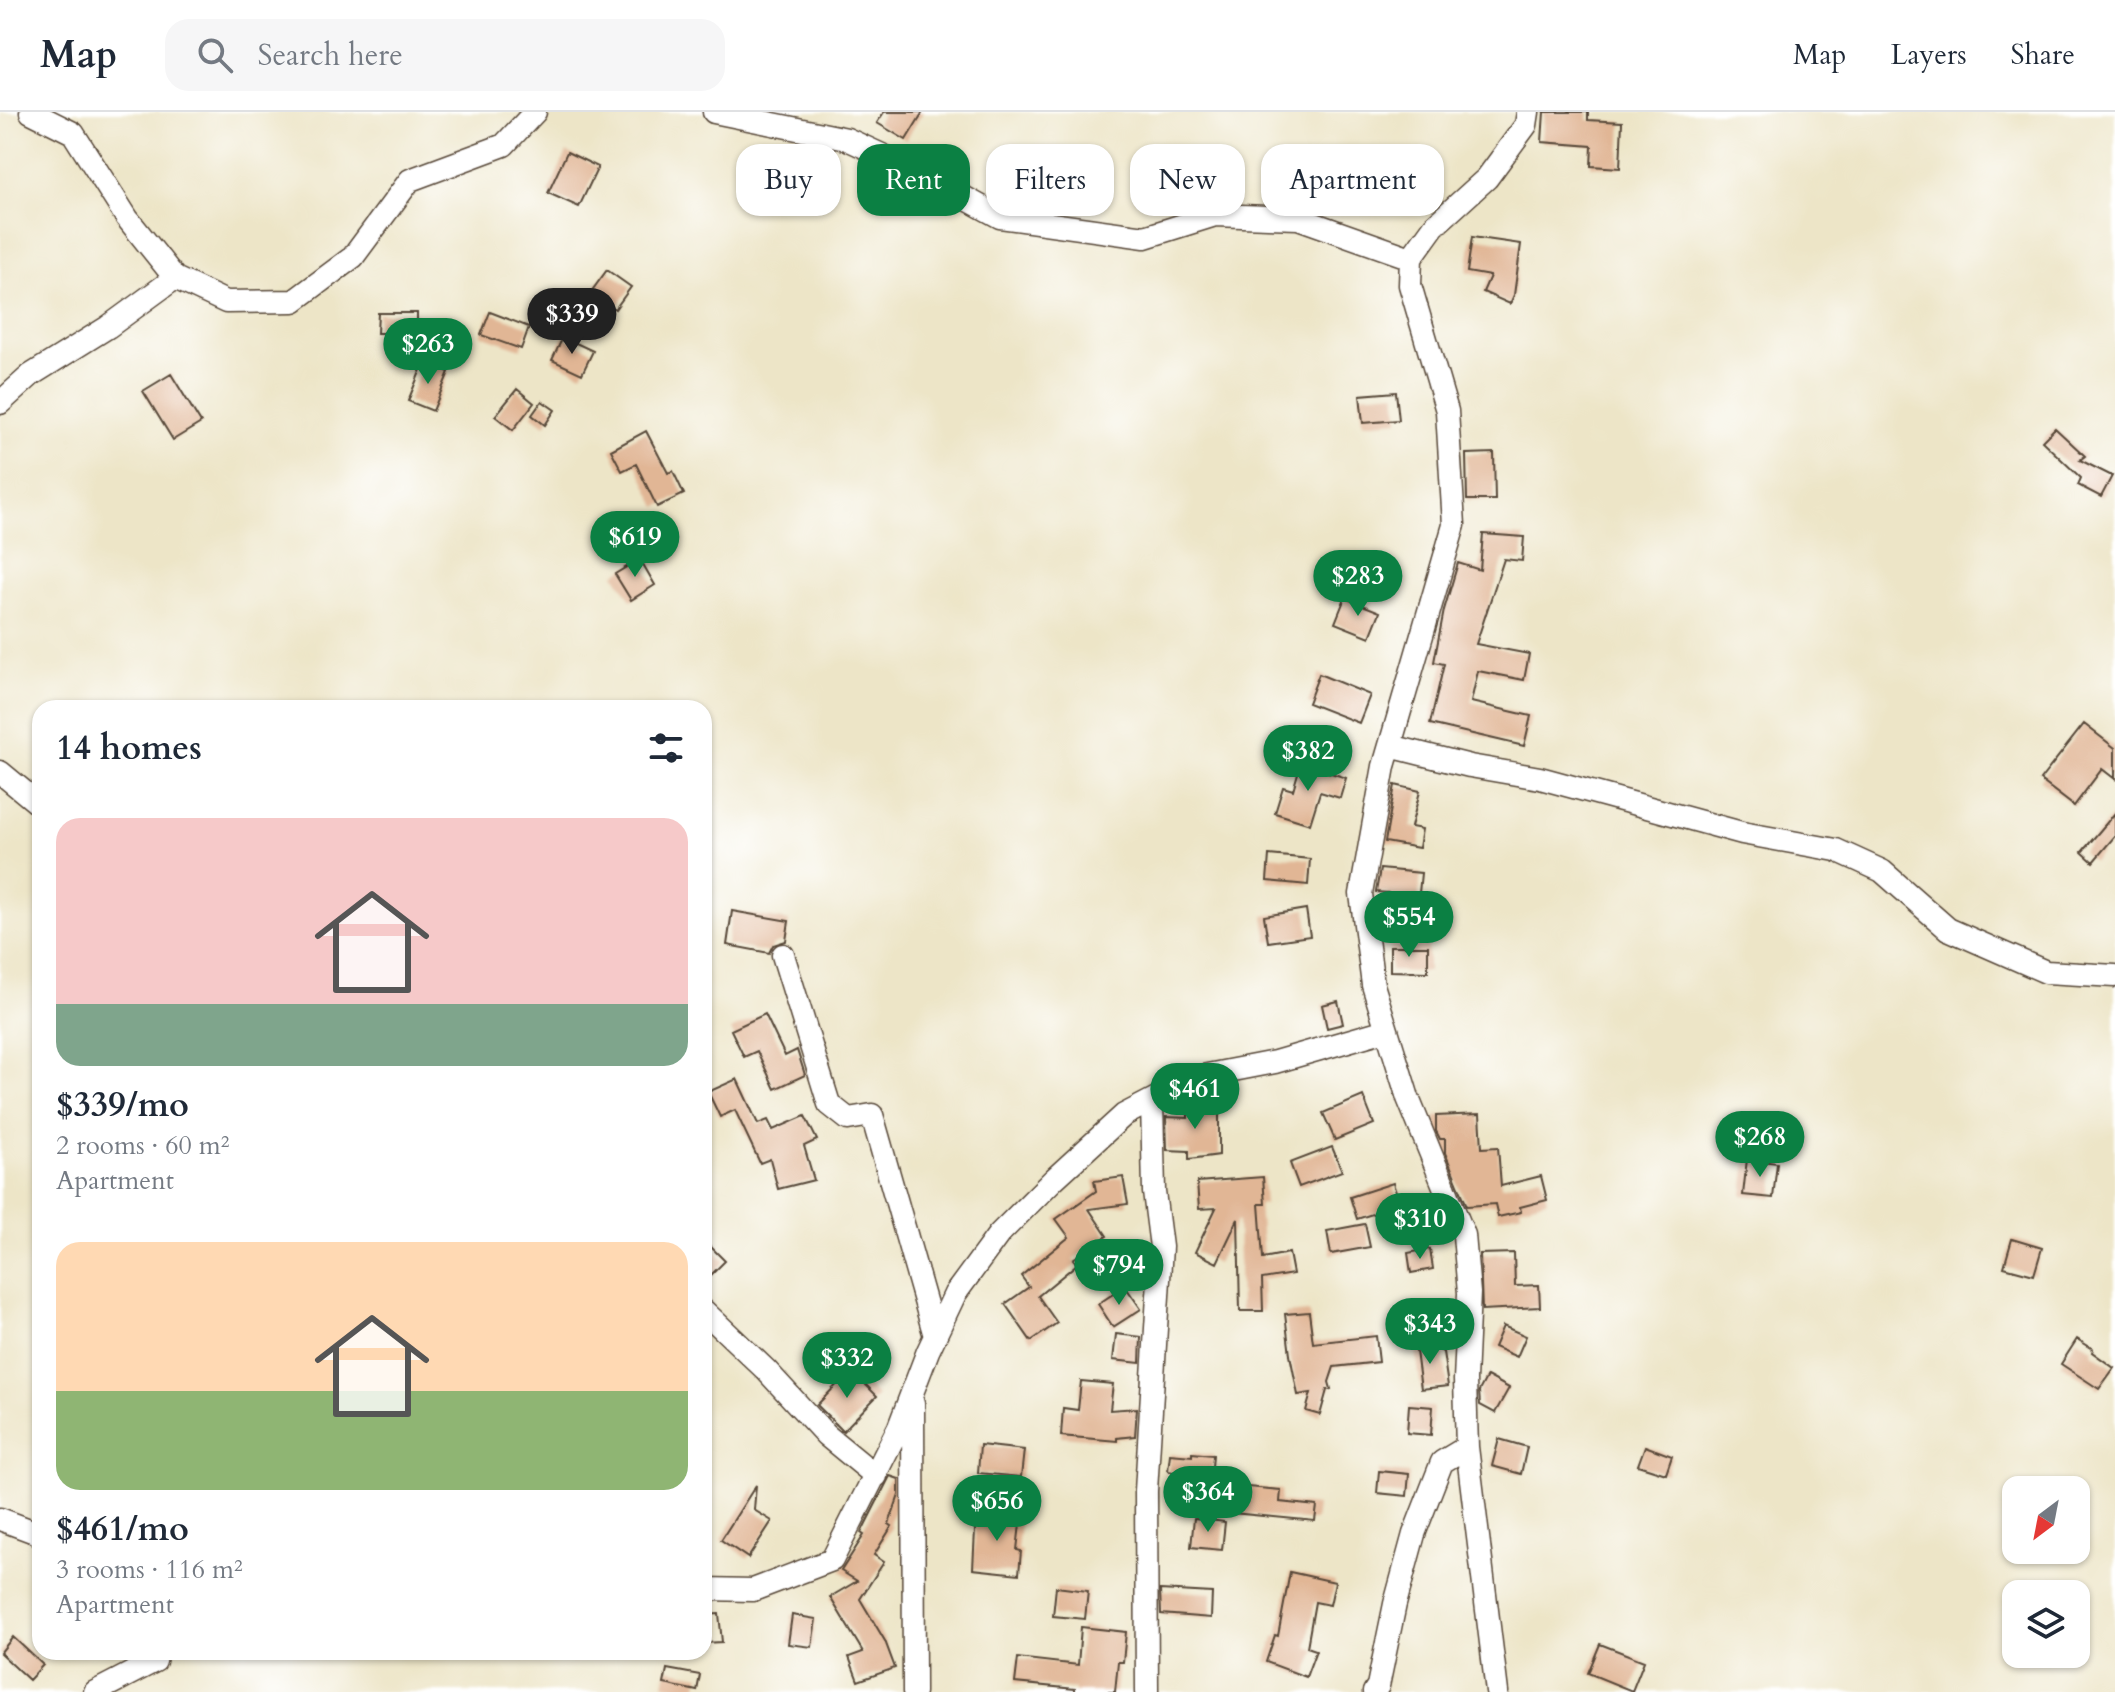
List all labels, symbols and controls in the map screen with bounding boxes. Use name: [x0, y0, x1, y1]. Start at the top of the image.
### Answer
search box: [165, 19, 725, 91]
text: Map: [40, 29, 117, 81]
icon: search: [193, 33, 237, 77]
text: Search here: [257, 35, 403, 76]
text: Map: [1793, 36, 1846, 74]
text: Layers: [1890, 36, 1967, 74]
text: Share: [2011, 36, 2075, 74]
chip: Buy: [736, 144, 841, 216]
chip: Rent: [857, 144, 970, 216]
chip: Filters: [986, 144, 1114, 216]
chip: New: [1130, 144, 1245, 216]
chip: Apartment: [1261, 144, 1444, 216]
pin: $339: [525, 288, 619, 356]
text: $339: [545, 296, 599, 331]
pin: $263: [381, 318, 475, 386]
text: $263: [401, 326, 455, 361]
pin: $619: [588, 511, 682, 579]
text: $619: [608, 519, 662, 554]
pin: $283: [1311, 550, 1405, 618]
text: $283: [1331, 558, 1385, 593]
text: 14 homes: [56, 725, 202, 771]
pin: $382: [1261, 725, 1355, 793]
icon: filters: [644, 726, 688, 770]
text: $382: [1281, 733, 1335, 768]
icon: home: [300, 870, 444, 1014]
pin: $554: [1362, 891, 1456, 959]
text: $554: [1382, 899, 1436, 934]
pin: $461: [1148, 1063, 1242, 1131]
text: $461: [1168, 1071, 1222, 1106]
text: $339/mo: [56, 1082, 189, 1128]
pin: $268: [1713, 1111, 1807, 1179]
text: $268: [1733, 1119, 1787, 1154]
text: 2 rooms · 60 m²: [56, 1128, 229, 1163]
text: Apartment: [56, 1163, 174, 1198]
pin: $310: [1373, 1193, 1467, 1261]
text: $310: [1393, 1201, 1447, 1236]
pin: $794: [1072, 1239, 1166, 1307]
text: $794: [1092, 1247, 1146, 1282]
icon: home: [300, 1294, 444, 1438]
pin: $343: [1383, 1298, 1477, 1366]
text: $343: [1403, 1306, 1457, 1341]
pin: $332: [800, 1332, 894, 1400]
text: $332: [820, 1340, 874, 1375]
pin: $364: [1161, 1466, 1255, 1534]
text: $364: [1181, 1474, 1235, 1509]
pin: $656: [950, 1475, 1044, 1543]
north arrow: [2002, 1476, 2090, 1564]
map controls: [2002, 1476, 2090, 1668]
text: $656: [970, 1483, 1024, 1518]
text: $461/mo: [56, 1506, 189, 1552]
text: 3 rooms · 116 m²: [56, 1552, 243, 1587]
button: layers: [2002, 1580, 2090, 1668]
text: Apartment: [56, 1587, 174, 1622]

